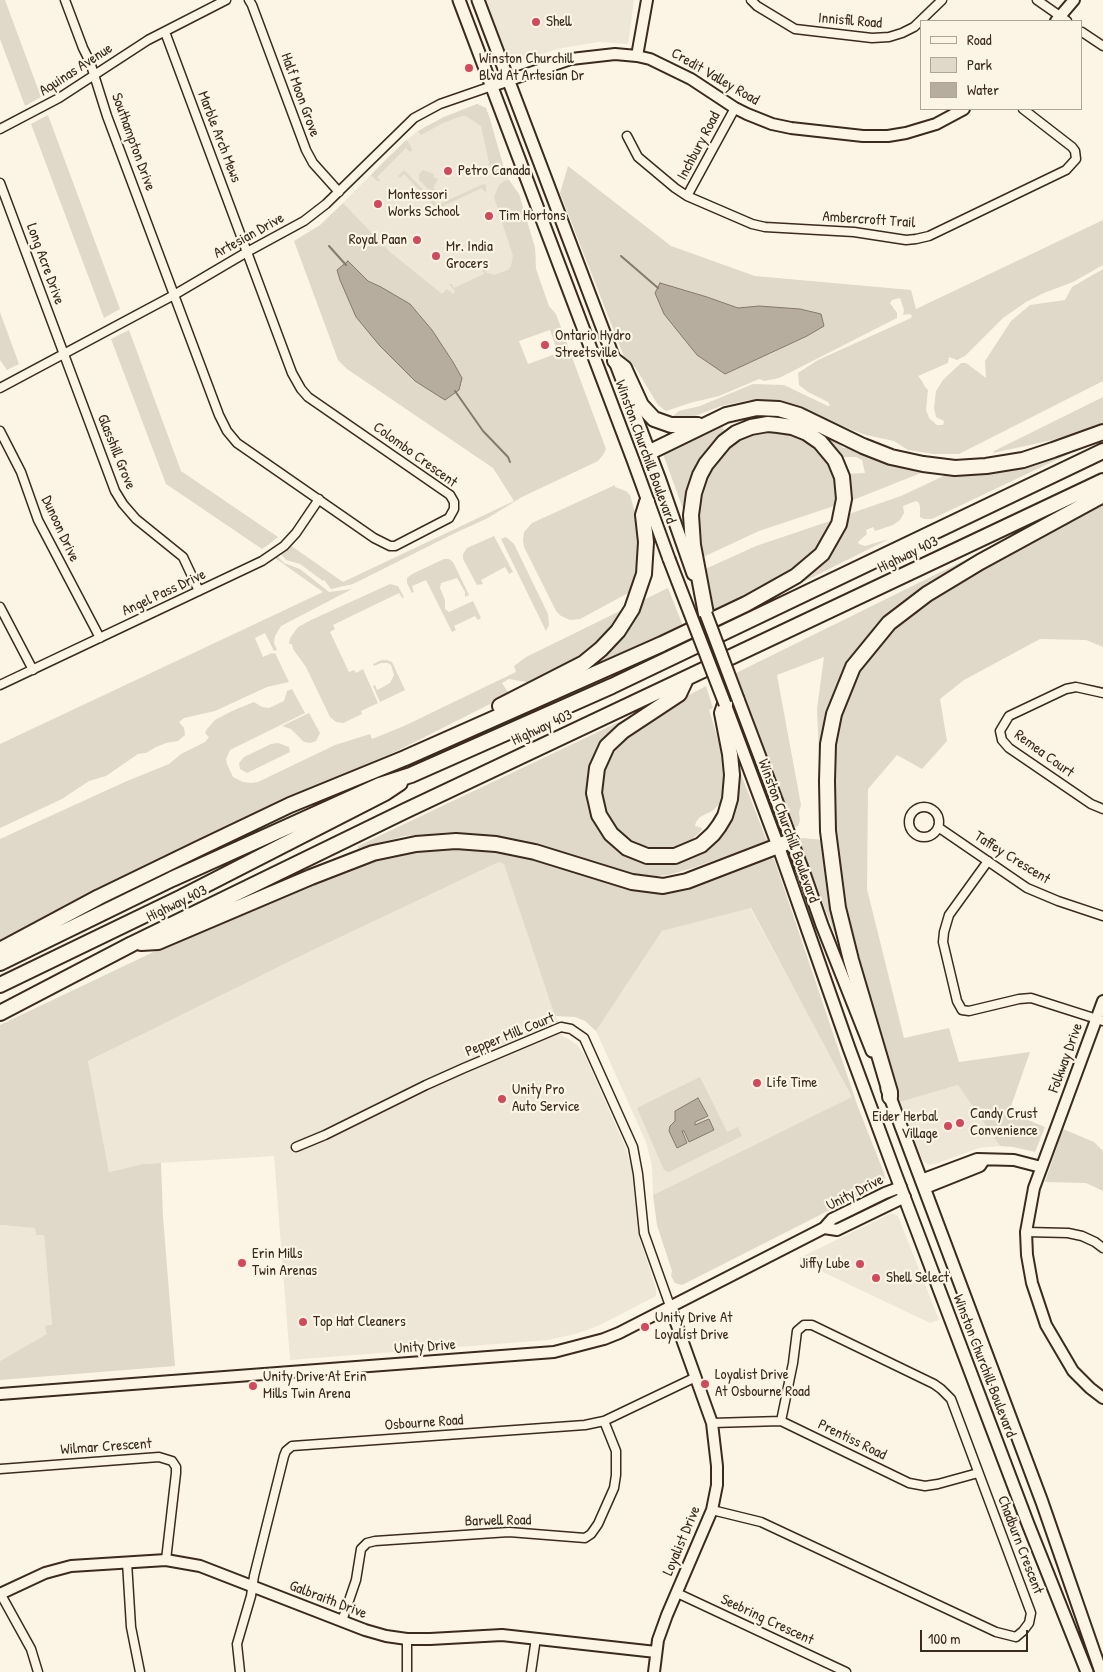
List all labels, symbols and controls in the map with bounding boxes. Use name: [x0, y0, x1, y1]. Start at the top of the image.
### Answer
street label: Innisfil Road: [817, 9, 883, 33]
place label: Shell: [546, 13, 572, 31]
marker: Shell: [530, 16, 542, 28]
legend: [920, 20, 1083, 110]
text: Road: [967, 29, 992, 50]
street label: Aquinas Avenue: [36, 40, 116, 100]
street label: Credit Valley Road: [668, 44, 762, 110]
place label: Winston Churchill Blvd At Artesian Dr: [479, 50, 584, 85]
street label: Half Moon Grove: [277, 51, 323, 139]
text: Park: [967, 54, 992, 75]
marker: Winston Churchill Blvd At Artesian Dr: [463, 62, 475, 74]
text: Water: [967, 79, 999, 100]
street label: Marble Arch Mews: [193, 89, 245, 185]
street label: Southampton Drive: [107, 91, 159, 193]
street label: Inchbury Road: [674, 109, 724, 183]
place label: Petro Canada: [458, 162, 530, 180]
marker: Petro Canada: [442, 165, 454, 177]
place label: Montessori Works School: [388, 186, 460, 221]
marker: Montessori Works School: [372, 198, 384, 210]
place label: Tim Hortons: [499, 207, 566, 225]
street label: Ambercroft Trail: [822, 208, 916, 232]
street label: Artesian Drive: [211, 209, 287, 263]
marker: Tim Hortons: [483, 210, 495, 222]
street label: Long Acre Drive: [22, 221, 68, 307]
place label: Royal Paan: [349, 231, 407, 249]
marker: Royal Paan: [411, 234, 423, 246]
place label: Mr. India Grocers: [446, 238, 493, 273]
marker: Mr. India Grocers: [430, 250, 442, 262]
place label: Ontario Hydro Streetsville: [555, 327, 631, 362]
marker: Ontario Hydro Streetsville: [539, 339, 551, 351]
street label: Winston Churchill Boulevard: [611, 378, 679, 526]
street label: Glasshill Grove: [93, 412, 139, 492]
street label: Colombo Crescent: [369, 418, 461, 492]
street label: Dunoon Drive: [37, 493, 83, 565]
street label: Highway 403: [875, 533, 941, 577]
street label: Angel Pass Drive: [119, 566, 209, 620]
street label: Highway 403: [509, 706, 575, 750]
street label: Remea Court: [1011, 726, 1077, 782]
street label: Winston Churchill Boulevard: [754, 757, 822, 905]
street label: Taffey Crescent: [971, 828, 1053, 888]
street label: Highway 403: [144, 882, 210, 926]
street label: Pepper Mill Court: [463, 1009, 557, 1061]
street label: Folkway Drive: [1045, 1021, 1087, 1095]
place label: Life Time: [767, 1074, 817, 1092]
marker: Life Time: [751, 1077, 763, 1089]
place label: Unity Pro Auto Service: [512, 1081, 580, 1116]
marker: Unity Pro Auto Service: [496, 1093, 508, 1105]
place label: Candy Crust Convenience: [970, 1105, 1038, 1140]
place label: Eider Herbal Village: [872, 1108, 938, 1143]
marker: Candy Crust Convenience: [954, 1117, 966, 1129]
marker: Eider Herbal Village: [942, 1120, 954, 1132]
street label: Unity Drive: [823, 1171, 887, 1215]
place label: Erin Mills Twin Arenas: [252, 1245, 317, 1280]
place label: Jiffy Lube: [800, 1255, 850, 1273]
marker: Erin Mills Twin Arenas: [236, 1257, 248, 1269]
marker: Jiffy Lube: [854, 1258, 866, 1270]
place label: Shell Select: [886, 1269, 949, 1287]
marker: Shell Select: [870, 1272, 882, 1284]
street label: Winston Churchill Boulevard: [948, 1292, 1020, 1440]
place label: Unity Drive At Loyalist Drive: [655, 1309, 733, 1344]
place label: Top Hat Cleaners: [313, 1313, 406, 1331]
marker: Top Hat Cleaners: [297, 1316, 309, 1328]
marker: Unity Drive At Loyalist Drive: [639, 1321, 651, 1333]
street label: Unity Drive: [394, 1336, 456, 1358]
place label: Loyalist Drive At Osbourne Road: [715, 1366, 810, 1401]
place label: Unity Drive At Erin Mills Twin Arena: [263, 1368, 366, 1403]
marker: Loyalist Drive At Osbourne Road: [699, 1378, 711, 1390]
marker: Unity Drive At Erin Mills Twin Arena: [247, 1380, 259, 1392]
street label: Osbourne Road: [384, 1411, 464, 1435]
street label: Prentiss Road: [815, 1416, 889, 1464]
street label: Wilmar Crescent: [60, 1435, 152, 1459]
street label: Chadburn Crescent: [993, 1493, 1047, 1597]
street label: Loyalist Drive: [659, 1504, 705, 1578]
street label: Barwell Road: [465, 1511, 531, 1531]
street label: Galbraith Drive: [287, 1577, 369, 1623]
street label: Seebring Crescent: [718, 1591, 816, 1649]
scale bar: [923, 1620, 1030, 1652]
text: 100 m: [928, 1628, 961, 1649]

